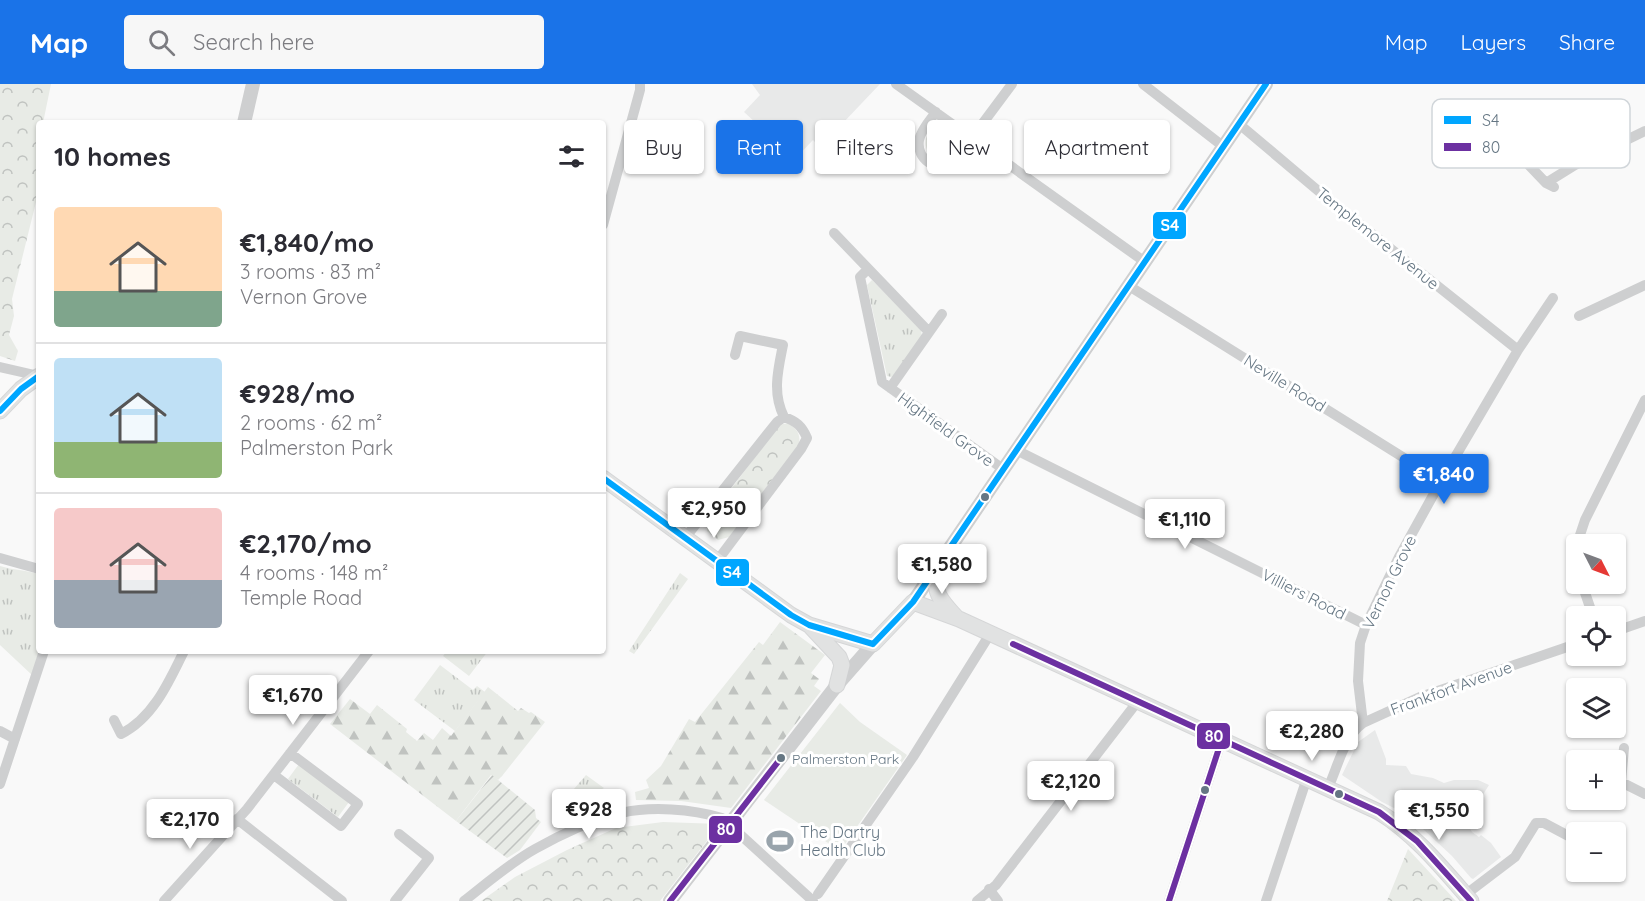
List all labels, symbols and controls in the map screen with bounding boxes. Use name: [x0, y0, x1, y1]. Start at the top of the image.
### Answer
search box: [124, 15, 544, 69]
text: Map: [30, 25, 88, 60]
icon: search: [145, 26, 178, 59]
text: Search here: [193, 28, 315, 56]
text: Map: [1385, 29, 1428, 55]
text: Layers: [1461, 29, 1526, 55]
text: Share: [1559, 29, 1615, 55]
legend: [1432, 99, 1630, 168]
text: S4: [1482, 110, 1499, 130]
chip: Buy: [624, 120, 704, 174]
chip: Rent: [716, 120, 803, 174]
chip: Filters: [815, 120, 915, 174]
chip: New: [927, 120, 1012, 174]
chip: Apartment: [1024, 120, 1170, 174]
text: 80: [1482, 137, 1500, 157]
text: 10 homes: [54, 140, 171, 173]
icon: filters: [555, 140, 588, 173]
street label: Templemore Avenue: [1313, 182, 1443, 294]
line badge: S4: [1152, 211, 1187, 240]
text: S4: [1161, 215, 1180, 235]
text: €1,840/mo: [240, 226, 374, 259]
icon: home: [102, 231, 174, 303]
text: 3 rooms · 83 m²: [240, 259, 381, 284]
text: Vernon Grove: [240, 284, 367, 309]
street label: Neville Road: [1240, 350, 1330, 416]
text: €928/mo: [240, 377, 355, 410]
icon: home: [102, 382, 174, 454]
street label: Highfield Grove: [894, 387, 998, 471]
text: 2 rooms · 62 m²: [240, 410, 382, 435]
text: Palmerston Park: [240, 435, 393, 460]
pin: €1,840: [1395, 454, 1493, 505]
text: €1,840: [1414, 461, 1474, 486]
pin: €2,950: [665, 488, 763, 539]
unlabelled marker: [979, 491, 991, 503]
text: €2,950: [682, 495, 746, 520]
pin: €1,110: [1136, 499, 1234, 550]
text: €1,110: [1159, 506, 1211, 531]
text: €2,170/mo: [240, 527, 372, 560]
icon: home: [102, 532, 174, 604]
street label: Vernon Grove: [1358, 532, 1420, 632]
north arrow: [1566, 534, 1626, 594]
map controls: [1566, 534, 1626, 882]
pin: €1,580: [893, 544, 991, 595]
text: €1,580: [912, 551, 972, 576]
line badge: S4: [715, 558, 750, 587]
text: 4 rooms · 148 m²: [240, 560, 388, 585]
text: S4: [723, 562, 742, 582]
street label: Villiers Road: [1259, 564, 1349, 624]
text: Temple Road: [240, 585, 362, 610]
button: locate: [1566, 606, 1626, 666]
street label: Frankfort Avenue: [1387, 657, 1515, 719]
pin: €1,670: [244, 675, 342, 726]
button: layers: [1566, 678, 1626, 738]
text: €1,670: [263, 682, 323, 707]
pin: €2,280: [1263, 711, 1361, 762]
text: €2,280: [1280, 718, 1344, 743]
line badge: 80: [1196, 722, 1231, 750]
text: 80: [1205, 726, 1223, 746]
place label: Palmerston Park: [792, 750, 899, 768]
button: +: [1566, 750, 1626, 810]
marker: Palmerston Park: [775, 752, 787, 764]
pin: €2,120: [1022, 761, 1120, 812]
text: €2,120: [1041, 768, 1101, 793]
unlabelled marker: [1199, 784, 1211, 796]
unlabelled marker: [1333, 788, 1345, 800]
pin: €928: [553, 789, 625, 840]
pin: €1,550: [1390, 790, 1488, 841]
text: €928: [566, 796, 612, 821]
text: €1,550: [1408, 797, 1470, 822]
pin: €2,170: [141, 799, 239, 850]
text: €2,170: [160, 806, 220, 831]
line badge: 80: [708, 815, 743, 844]
text: 80: [717, 819, 735, 839]
place label: The Dartry Health Club: [800, 822, 886, 860]
button: −: [1566, 822, 1626, 882]
sports icon: The Dartry Health Club: [765, 826, 795, 856]

